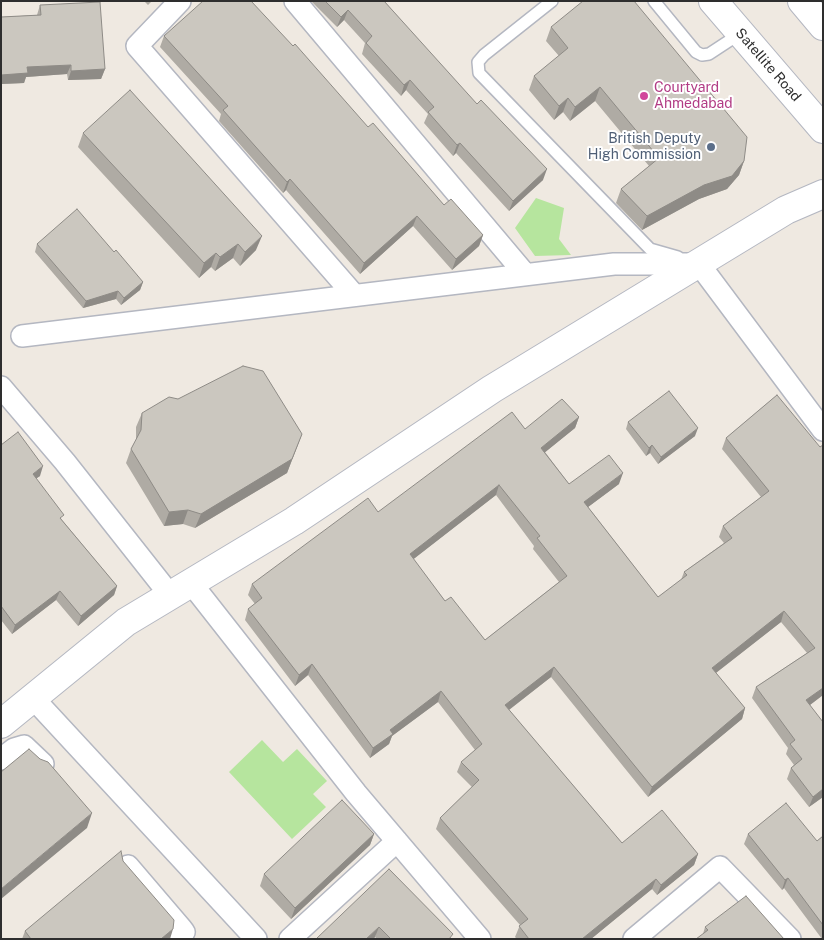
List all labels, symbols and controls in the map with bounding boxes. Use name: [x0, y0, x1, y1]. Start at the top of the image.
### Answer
street label: Satellite Road: [732, 25, 804, 105]
place label: Courtyard Ahmedabad: [654, 80, 732, 112]
marker: Courtyard Ahmedabad: [638, 90, 650, 102]
place label: British Deputy High Commission: [588, 131, 701, 164]
marker: British Deputy High Commission: [705, 141, 717, 153]

